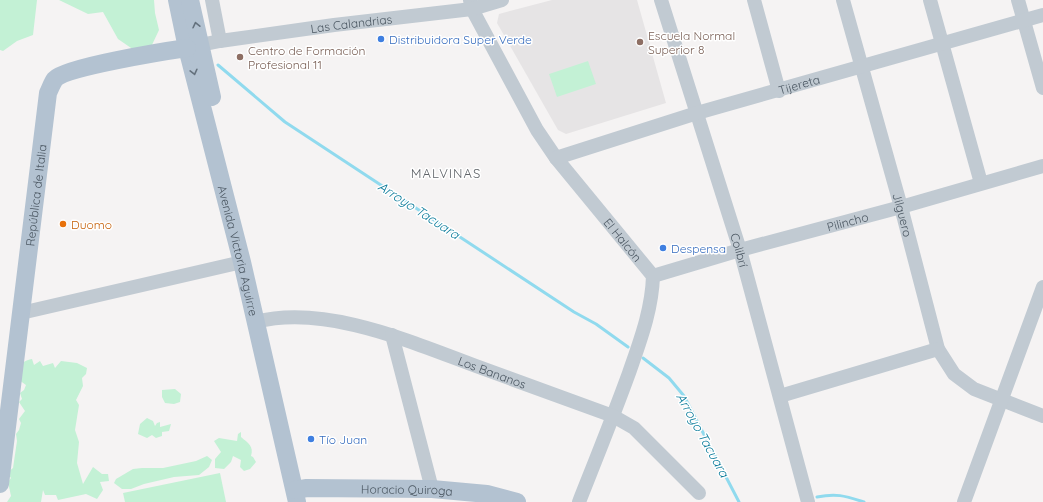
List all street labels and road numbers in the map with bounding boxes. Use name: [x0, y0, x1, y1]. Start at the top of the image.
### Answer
street label: Las Calandrias: [309, 11, 393, 36]
street label: Tijereta: [777, 71, 821, 97]
street label: República de Italia: [22, 143, 49, 247]
street label: Avenida Victoria Aguirre: [215, 184, 262, 318]
street label: Jilguero: [890, 191, 916, 238]
street label: Pilincho: [825, 209, 870, 234]
street label: El Halcón: [601, 215, 645, 264]
street label: Colibrí: [728, 231, 752, 269]
street label: Los Bananos: [456, 353, 529, 392]
street label: Horacio Quiroga: [361, 481, 453, 498]

